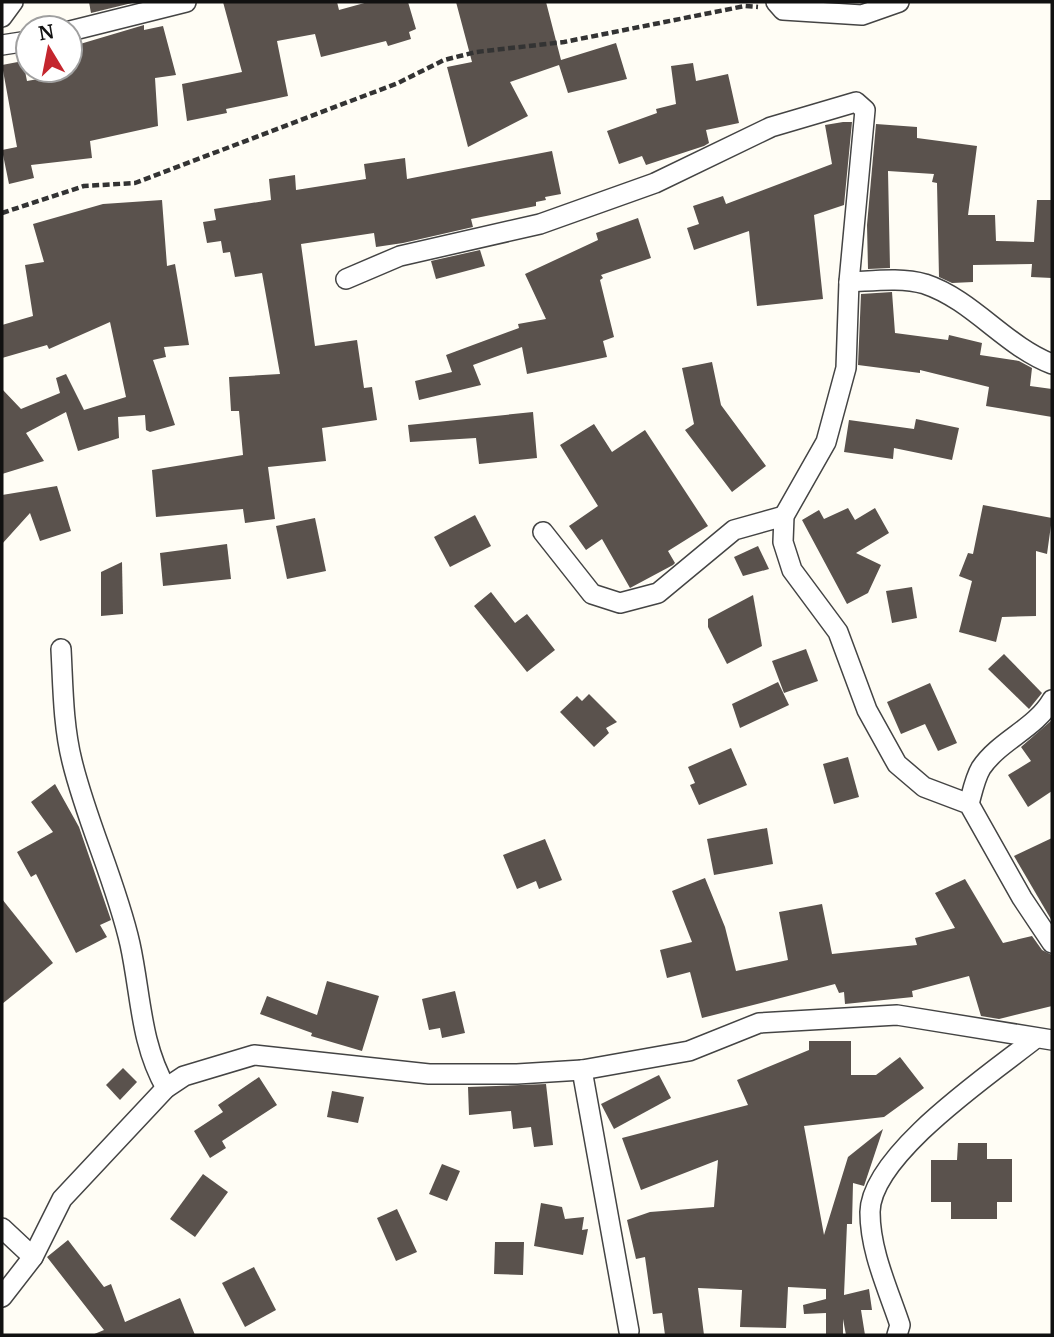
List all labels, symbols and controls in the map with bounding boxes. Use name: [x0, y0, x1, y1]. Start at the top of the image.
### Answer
north arrow: [14, 14, 84, 84]
text: N: [37, 19, 56, 45]

